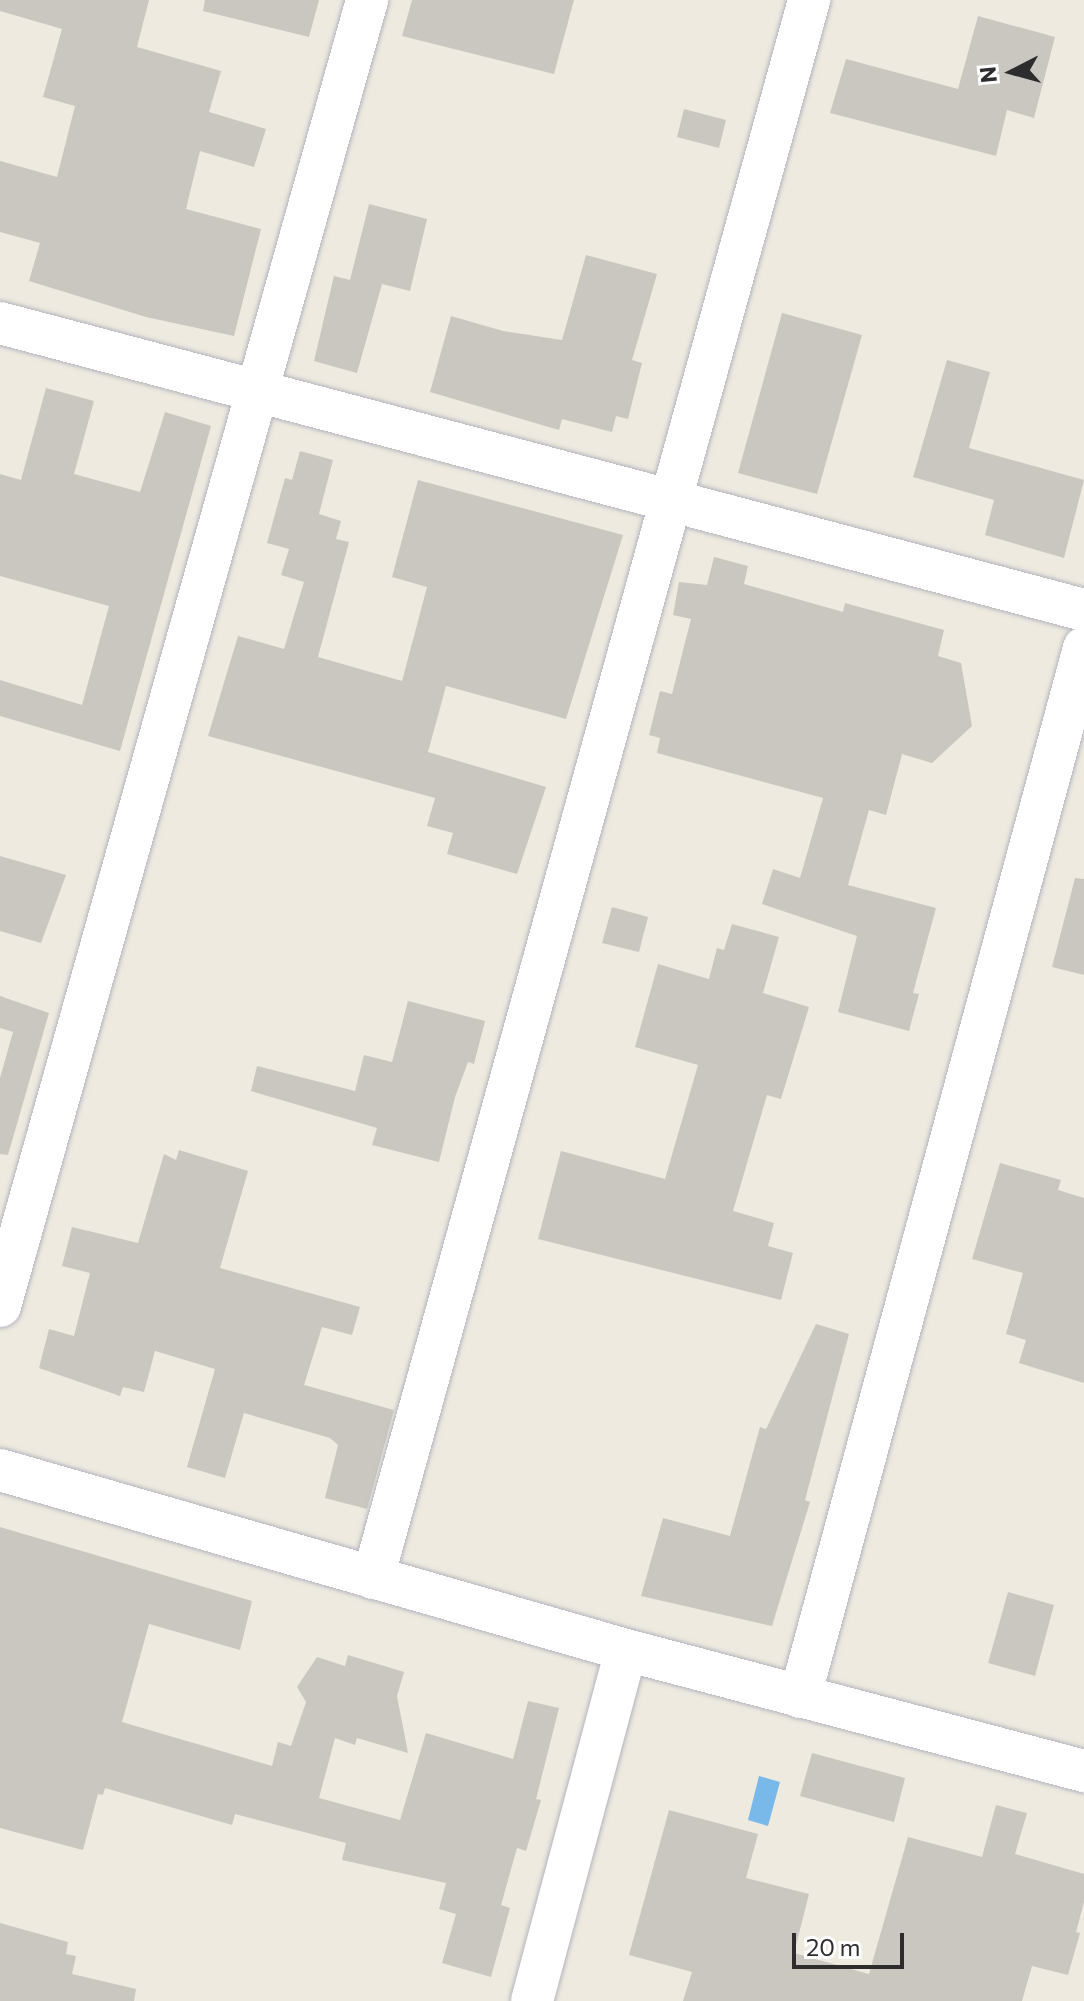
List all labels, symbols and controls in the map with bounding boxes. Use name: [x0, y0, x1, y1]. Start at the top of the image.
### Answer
north arrow: [972, 32, 1052, 112]
text: N: [973, 65, 1002, 84]
scale bar: [796, 1917, 908, 1967]
text: 20 m: [806, 1932, 860, 1961]

